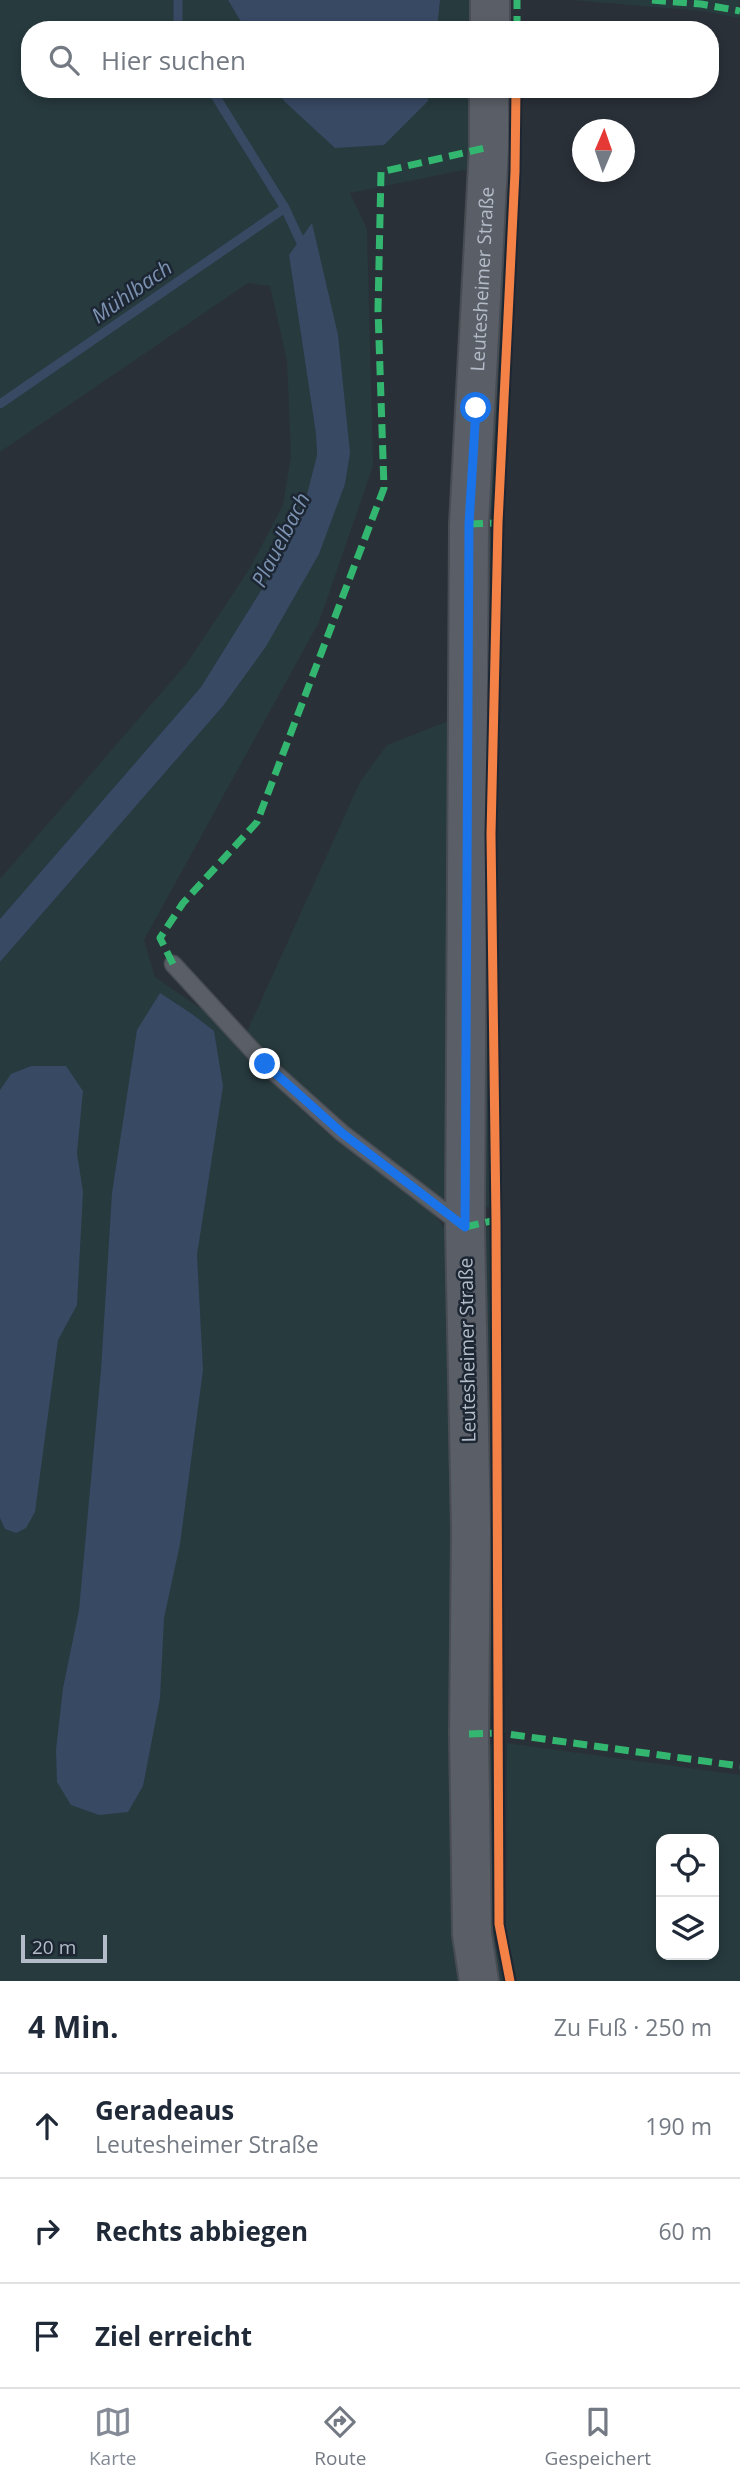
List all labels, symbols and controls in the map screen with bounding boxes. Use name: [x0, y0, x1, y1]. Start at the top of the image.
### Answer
search box: [21, 21, 719, 98]
icon: search: [45, 41, 83, 79]
text: Hier suchen: [101, 42, 246, 78]
north arrow: [572, 119, 635, 182]
street label: Leutesheimer Straße: [464, 186, 500, 372]
water label: Mühlbach: [85, 253, 177, 329]
route start: [460, 392, 491, 423]
water label: Plauelbach: [244, 488, 316, 592]
route end: [249, 1048, 280, 1079]
street label: Leutesheimer Straße: [452, 1257, 482, 1443]
map controls: [656, 1834, 719, 1960]
button: locate: [656, 1834, 719, 1897]
button: layers: [656, 1897, 719, 1960]
scale bar: [21, 1932, 107, 1964]
text: 20 m: [32, 1934, 76, 1960]
text: 4 Min.: [28, 2006, 119, 2047]
text: Zu Fuß · 250 m: [554, 2011, 712, 2043]
text: Geradeaus: [95, 2092, 234, 2128]
icon: ahead: [28, 2107, 66, 2145]
text: 190 m: [645, 2110, 712, 2142]
text: Leutesheimer Straße: [95, 2128, 319, 2160]
icon: right: [28, 2212, 66, 2250]
text: Rechts abbiegen: [95, 2213, 308, 2249]
text: 60 m: [658, 2215, 712, 2247]
icon: arrive: [28, 2317, 66, 2355]
text: Ziel erreicht: [95, 2318, 252, 2354]
tab: Karte: [89, 2403, 136, 2471]
tab: Route: [314, 2403, 367, 2471]
tab: Gespeichert: [544, 2403, 651, 2471]

